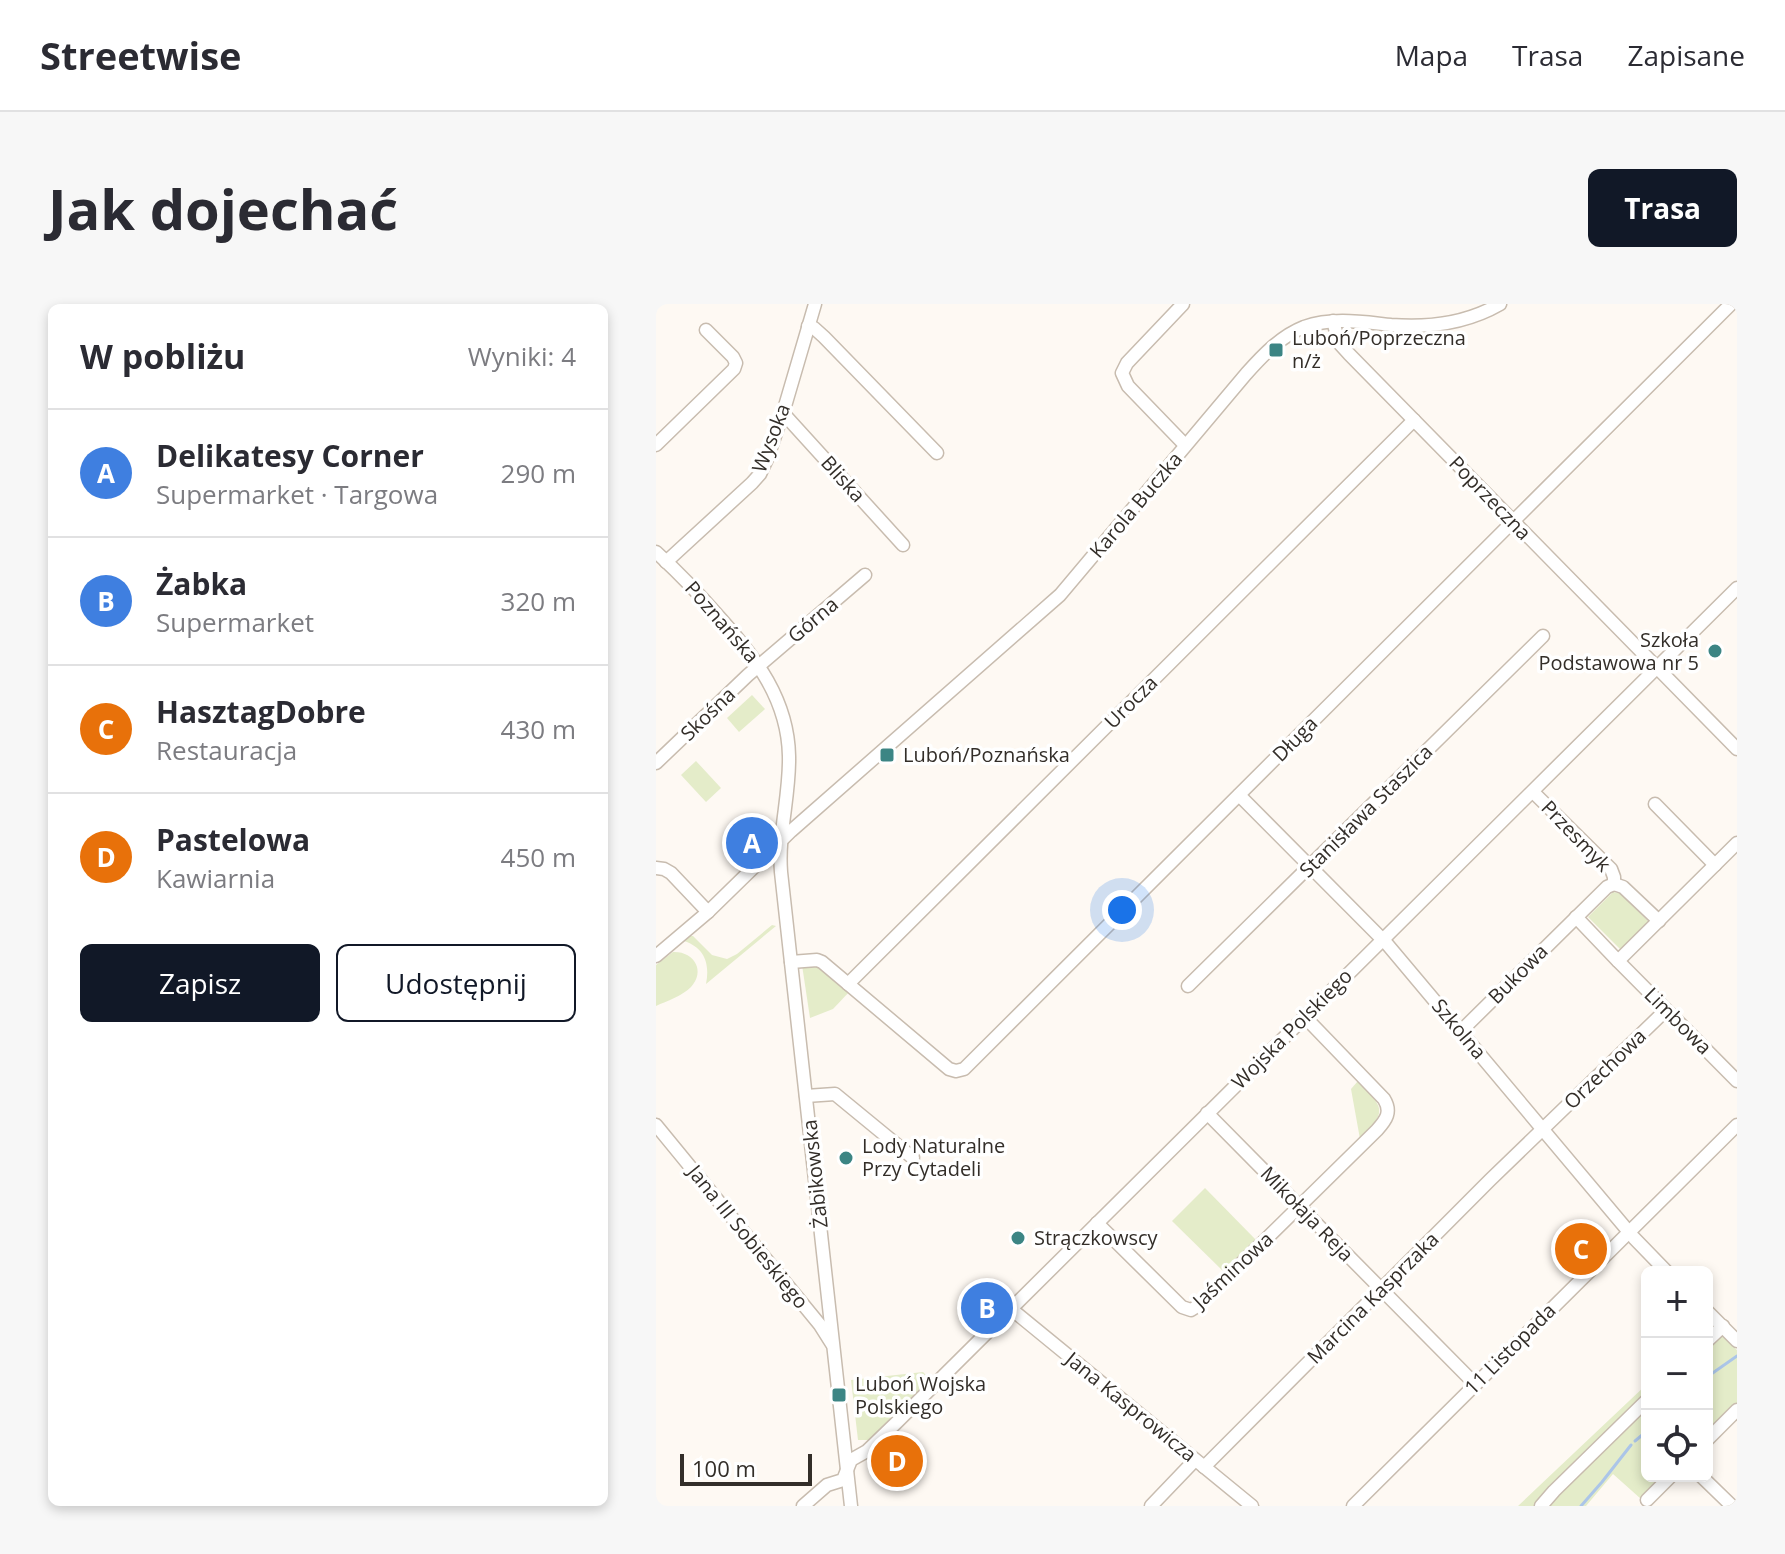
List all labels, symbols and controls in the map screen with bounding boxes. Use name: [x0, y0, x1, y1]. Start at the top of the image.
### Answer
text: Streetwise: [40, 29, 242, 81]
text: Mapa: [1395, 36, 1468, 74]
text: Trasa: [1512, 36, 1583, 74]
text: Zapisane: [1627, 36, 1745, 74]
button: Trasa: [1588, 169, 1737, 247]
text: Jak dojechać: [48, 170, 398, 246]
place label: Luboń/Poprzeczna n/ż: [1292, 324, 1466, 374]
text: W pobliżu: [80, 333, 245, 379]
text: Wyniki: 4: [468, 338, 576, 374]
marker: Luboń/Poprzeczna n/ż: [1267, 341, 1285, 359]
street label: Wysoka: [745, 400, 796, 476]
text: Delikatesy Corner: [156, 435, 424, 476]
street label: Karola Buczka: [1083, 446, 1188, 563]
street label: Bliska: [815, 450, 872, 508]
street label: Poprzeczna: [1443, 450, 1537, 546]
text: A: [97, 455, 115, 491]
text: 290 m: [501, 455, 576, 491]
text: Supermarket · Targowa: [156, 476, 438, 512]
text: Żabka: [156, 563, 247, 604]
street label: Poznańska: [679, 575, 765, 668]
text: B: [97, 583, 115, 619]
text: 320 m: [501, 583, 576, 619]
street label: Górna: [782, 591, 844, 649]
text: Supermarket: [156, 604, 314, 640]
place label: Szkoła Podstawowa nr 5: [1539, 626, 1699, 676]
marker: Szkoła Podstawowa nr 5: [1706, 642, 1724, 660]
street label: Urocza: [1098, 669, 1163, 734]
street label: Skośna: [674, 681, 741, 746]
text: HasztagDobre: [156, 691, 366, 732]
street label: Długa: [1266, 710, 1323, 767]
text: C: [98, 711, 114, 747]
text: 430 m: [501, 711, 576, 747]
text: Restauracja: [156, 732, 297, 768]
street label: Stanisława Staszica: [1293, 738, 1438, 883]
place label: Luboń/Poznańska: [903, 741, 1070, 768]
marker: Luboń/Poznańska: [878, 746, 896, 764]
street label: Przesmyk: [1536, 794, 1617, 878]
pin: A: [726, 813, 778, 873]
text: Pastelowa: [156, 819, 310, 860]
text: D: [96, 839, 116, 875]
text: 450 m: [501, 839, 576, 875]
text: Kawiarnia: [156, 860, 275, 896]
your location: [1102, 890, 1142, 930]
street label: Bukowa: [1482, 938, 1553, 1009]
button: Zapisz: [80, 944, 320, 1022]
button: Udostępnij: [336, 944, 576, 1022]
street label: Wojska Polskiego: [1225, 962, 1358, 1095]
street label: Limbowa: [1639, 981, 1718, 1060]
street label: Szkolna: [1426, 993, 1493, 1065]
street label: Orzechowa: [1558, 1023, 1652, 1115]
street label: Żabikowska: [795, 1118, 834, 1230]
place label: Lody Naturalne Przy Cytadeli: [862, 1132, 1005, 1182]
marker: Lody Naturalne Przy Cytadeli: [837, 1149, 855, 1167]
street label: Jana III Sobieskiego: [681, 1158, 815, 1314]
street label: Mikołaja Reja: [1255, 1160, 1360, 1267]
pin: C: [1555, 1219, 1607, 1279]
place label: Strączkowscy: [1034, 1224, 1158, 1251]
street label: Jaśminowa: [1185, 1225, 1279, 1315]
street label: Marcina Kasprzaka: [1301, 1226, 1444, 1369]
marker: Strączkowscy: [1009, 1229, 1027, 1247]
map controls: [1641, 1266, 1713, 1482]
button: +: [1641, 1266, 1713, 1338]
pin: B: [961, 1278, 1013, 1338]
street label: 11 Listopada: [1458, 1297, 1561, 1400]
button: −: [1641, 1338, 1713, 1410]
street label: Jana Kasprowicza: [1059, 1344, 1202, 1468]
place label: Luboń Wojska Polskiego: [855, 1370, 986, 1420]
marker: Luboń Wojska Polskiego: [830, 1386, 848, 1404]
button: locate: [1641, 1410, 1713, 1482]
pin: D: [871, 1431, 923, 1491]
scale bar: [680, 1450, 812, 1486]
text: 100 m: [692, 1453, 756, 1483]

